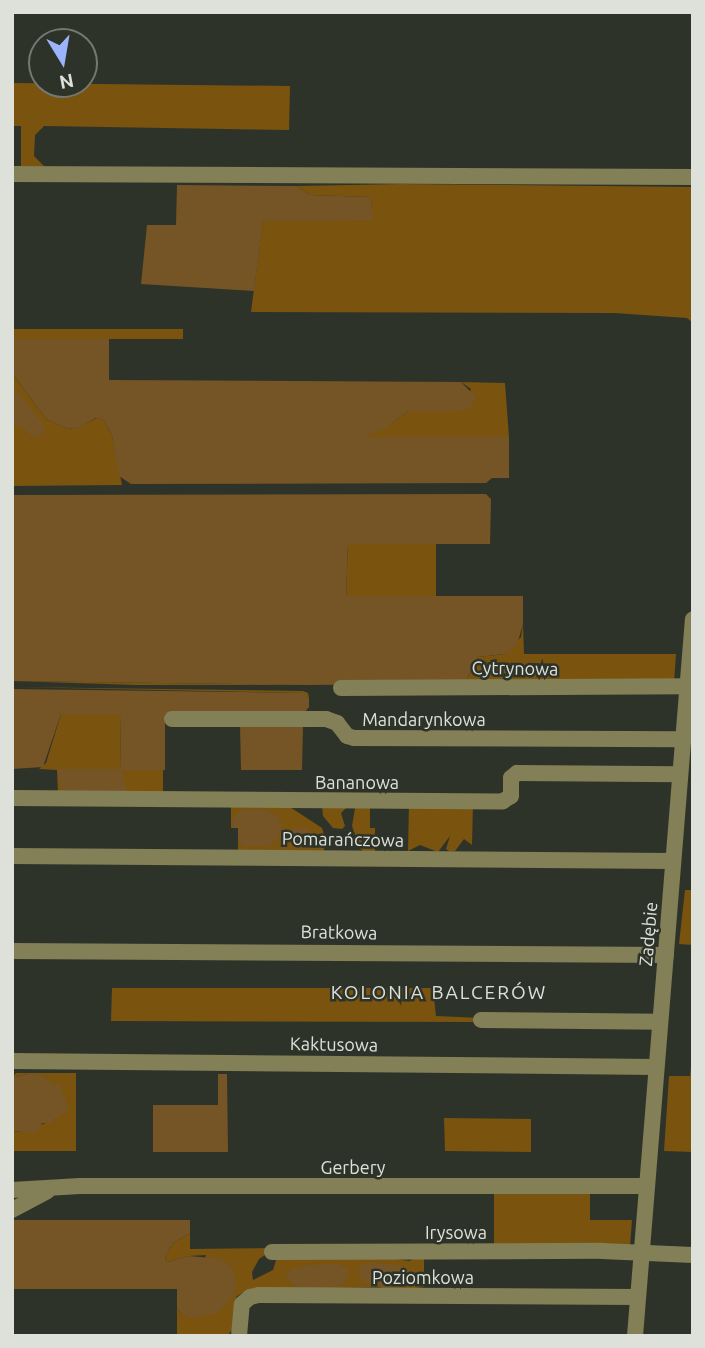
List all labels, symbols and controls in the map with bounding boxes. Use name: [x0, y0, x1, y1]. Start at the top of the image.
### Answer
north arrow: [28, 28, 98, 98]
text: N: [58, 69, 76, 94]
street label: Cytrynowa: [471, 656, 559, 680]
street label: Mandarynkowa: [362, 708, 486, 730]
street label: Bananowa: [315, 771, 399, 793]
street label: Pomarańczowa: [282, 827, 404, 851]
street label: Zadębie: [634, 901, 662, 967]
street label: Bratkowa: [300, 921, 378, 943]
district label: KOLONIA BALCERÓW: [333, 982, 545, 1004]
street label: Kaktusowa: [290, 1032, 378, 1056]
street label: Gerbery: [320, 1156, 386, 1178]
street label: Irysowa: [425, 1221, 487, 1243]
street label: Poziomkowa: [372, 1266, 474, 1288]

